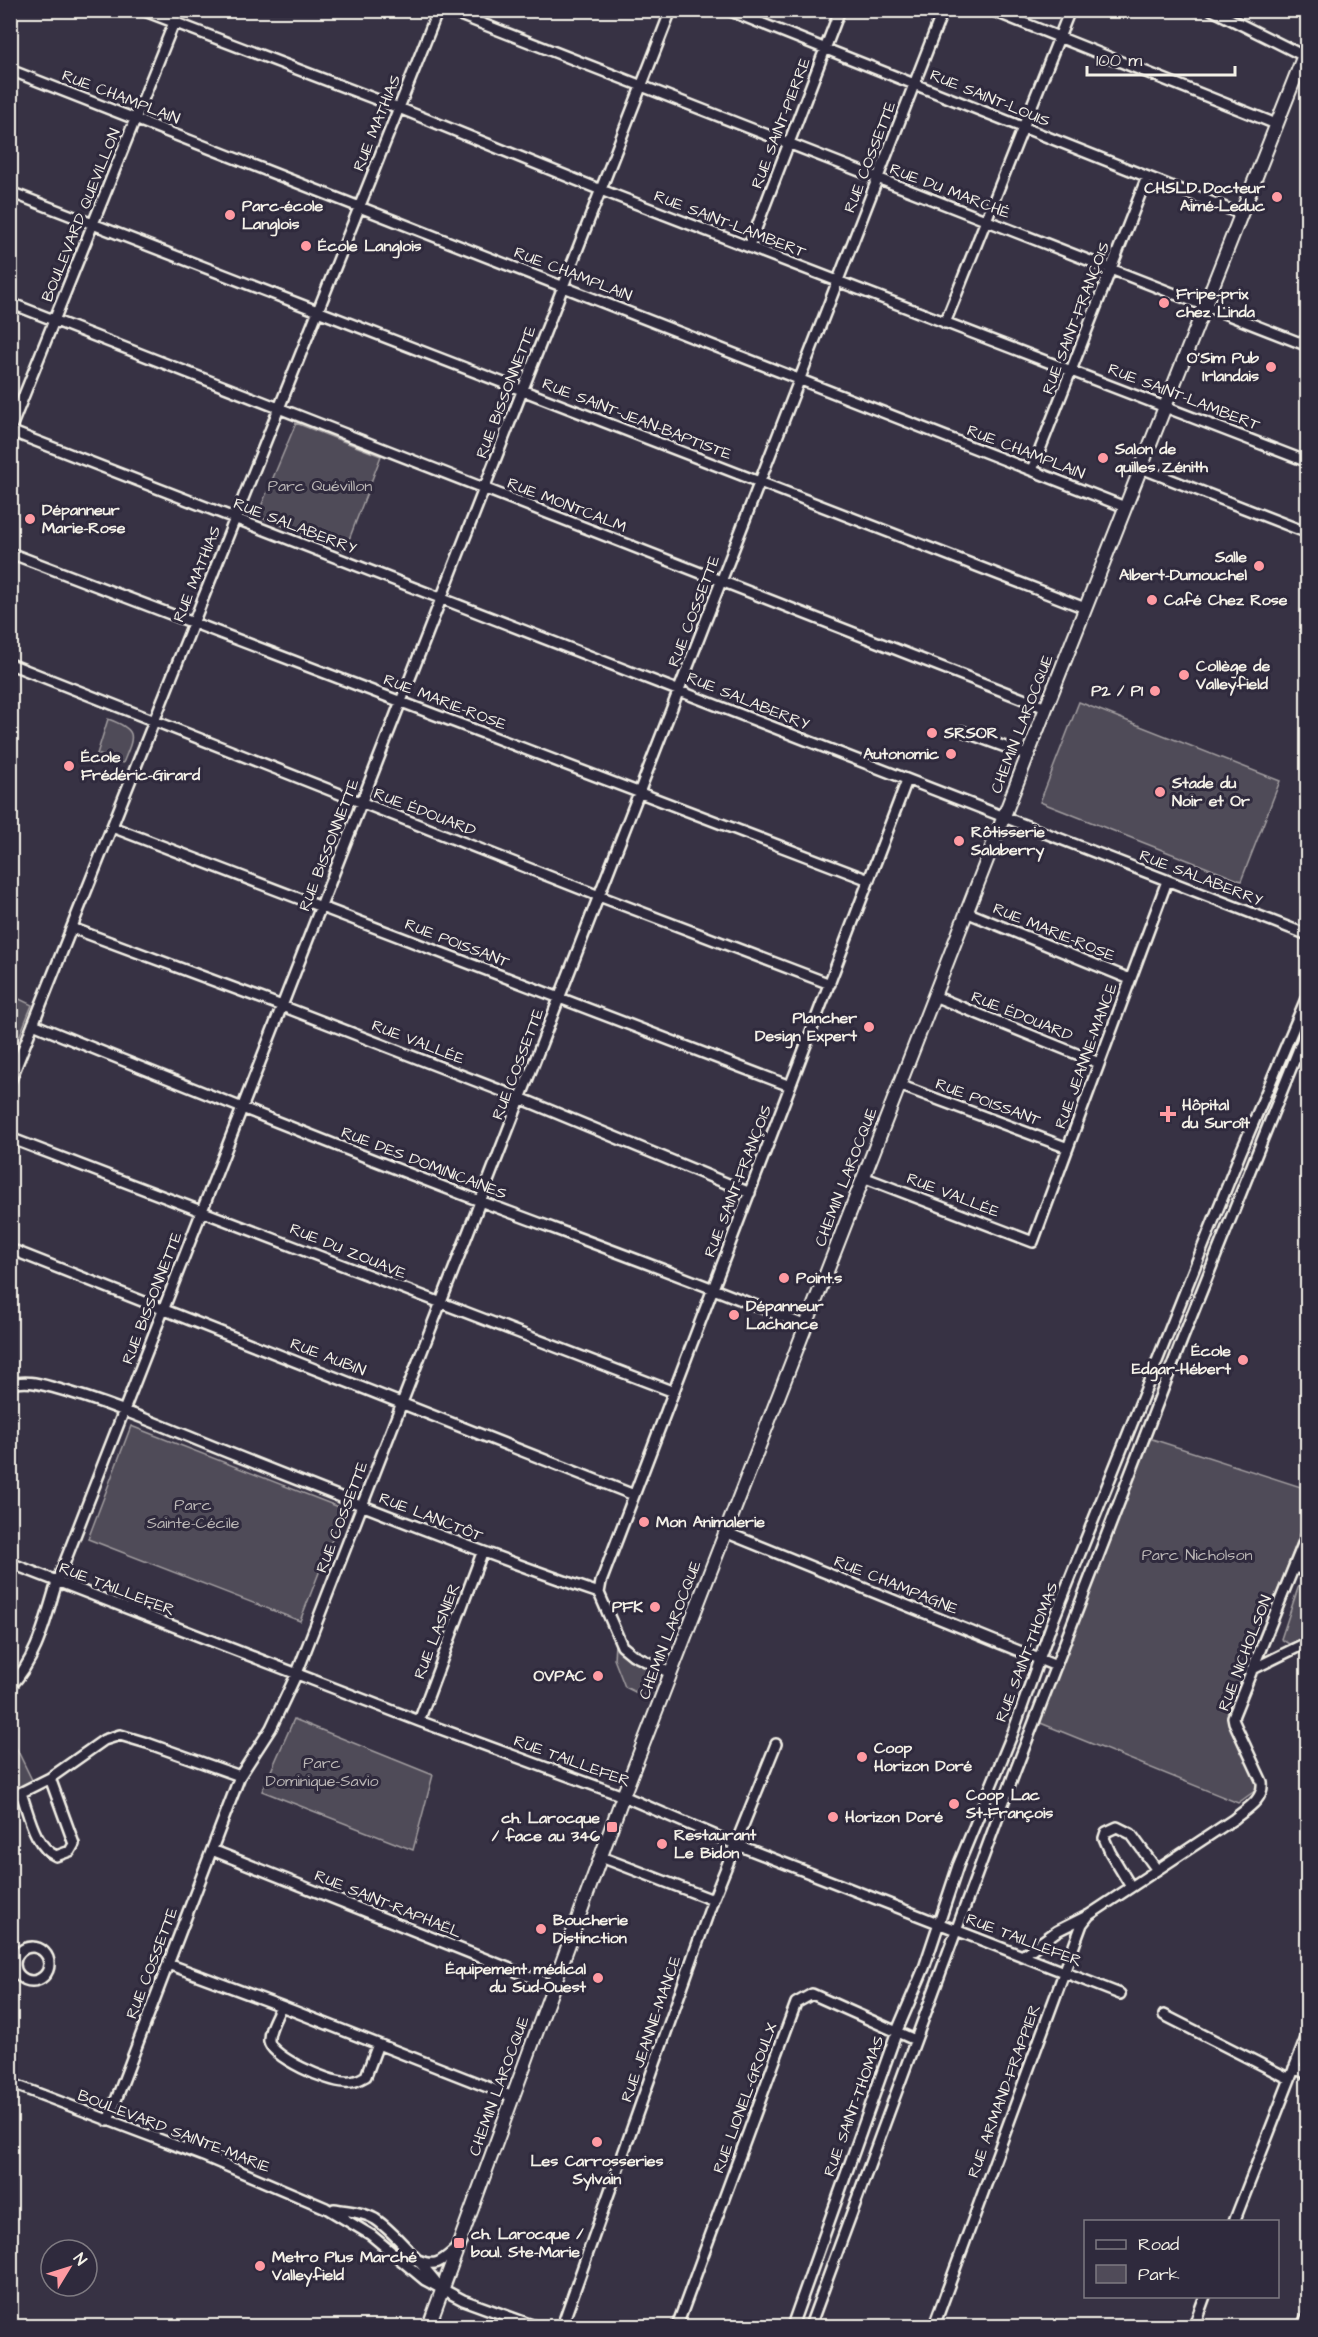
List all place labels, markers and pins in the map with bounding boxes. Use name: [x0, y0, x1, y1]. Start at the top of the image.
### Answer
place label: CHSLD Docteur Aimé-Leduc: [1144, 177, 1266, 217]
marker: CHSLD Docteur Aimé-Leduc: [1270, 190, 1284, 204]
place label: Parc-école Langlois: [242, 195, 324, 237]
marker: Parc-école Langlois: [223, 208, 237, 222]
place label: École Langlois: [318, 235, 422, 259]
marker: École Langlois: [299, 239, 313, 253]
place label: Fripe-prix chez Linda: [1176, 283, 1256, 323]
marker: Fripe-prix chez Linda: [1157, 296, 1171, 310]
place label: O'Sim Pub Irlandais: [1187, 347, 1259, 387]
marker: O'Sim Pub Irlandais: [1264, 360, 1278, 374]
place label: Salon de quilles Zénith: [1114, 438, 1209, 478]
marker: Salon de quilles Zénith: [1096, 451, 1110, 465]
place label: Dépanneur Marie-Rose: [42, 499, 126, 539]
marker: Dépanneur Marie-Rose: [23, 512, 37, 526]
place label: Salle Albert-Dumouchel: [1119, 546, 1247, 586]
marker: Salle Albert-Dumouchel: [1252, 559, 1266, 573]
place label: Café Chez Rose: [1164, 589, 1288, 611]
marker: Café Chez Rose: [1145, 593, 1159, 607]
place label: Collège de Valleyfield: [1195, 655, 1271, 696]
marker: Collège de Valleyfield: [1177, 668, 1191, 682]
place label: P2 / P1: [1091, 680, 1144, 702]
marker: P2 / P1: [1148, 684, 1162, 698]
place label: SRSOR: [943, 722, 998, 744]
marker: SRSOR: [925, 726, 939, 740]
place label: Autonomic: [863, 743, 940, 765]
place label: École Frédéric-Girard: [81, 746, 201, 786]
marker: Autonomic: [944, 747, 958, 761]
marker: École Frédéric-Girard: [62, 759, 76, 773]
place label: Stade du Noir et Or: [1171, 772, 1250, 812]
marker: Stade du Noir et Or: [1153, 785, 1167, 799]
place label: Rôtisserie Salaberry: [970, 821, 1045, 862]
marker: Rôtisserie Salaberry: [952, 834, 966, 848]
place label: Plancher Design Expert: [755, 1007, 858, 1049]
marker: Plancher Design Expert: [862, 1020, 876, 1034]
place label: Hôpital du Suroît: [1181, 1094, 1250, 1134]
marker: Hôpital du Suroît: [1159, 1105, 1177, 1123]
place label: Point.s: [796, 1267, 842, 1289]
marker: Point.s: [777, 1271, 791, 1285]
place label: Dépanneur Lachance: [746, 1295, 824, 1335]
marker: Dépanneur Lachance: [727, 1308, 741, 1322]
place label: École Edgar-Hébert: [1132, 1340, 1232, 1382]
marker: École Edgar-Hébert: [1236, 1353, 1250, 1367]
place label: Mon Animalerie: [656, 1511, 765, 1533]
marker: Mon Animalerie: [637, 1515, 651, 1529]
place label: PFK: [612, 1596, 643, 1618]
marker: PFK: [648, 1600, 662, 1614]
place label: OVPAC: [533, 1665, 587, 1687]
marker: OVPAC: [591, 1669, 605, 1683]
place label: Coop Horizon Doré: [874, 1737, 972, 1777]
marker: Coop Horizon Doré: [855, 1750, 869, 1764]
place label: Coop Lac St-François: [965, 1784, 1053, 1824]
marker: Coop Lac St-François: [947, 1797, 961, 1811]
place label: Horizon Doré: [845, 1806, 943, 1828]
place label: ch. Larocque / face au 346: [492, 1807, 600, 1847]
marker: Horizon Doré: [826, 1810, 840, 1824]
marker: ch. Larocque / face au 346: [605, 1820, 619, 1834]
place label: Restaurant Le Bidon: [674, 1824, 757, 1864]
marker: Restaurant Le Bidon: [655, 1837, 669, 1851]
place label: Boucherie Distinction: [553, 1909, 628, 1949]
marker: Boucherie Distinction: [534, 1922, 548, 1936]
place label: Équipement médical du Sud-Ouest: [446, 1958, 587, 1998]
marker: Équipement médical du Sud-Ouest: [591, 1971, 605, 1985]
marker: Les Carrosseries Sylvain: [590, 2135, 604, 2149]
place label: Les Carrosseries Sylvain: [531, 2150, 663, 2191]
place label: ch. Larocque / boul. Ste-Marie: [471, 2223, 584, 2263]
marker: ch. Larocque / boul. Ste-Marie: [452, 2236, 466, 2250]
place label: Metro Plus Marché Valleyfield: [271, 2246, 417, 2287]
marker: Metro Plus Marché Valleyfield: [253, 2259, 267, 2273]

